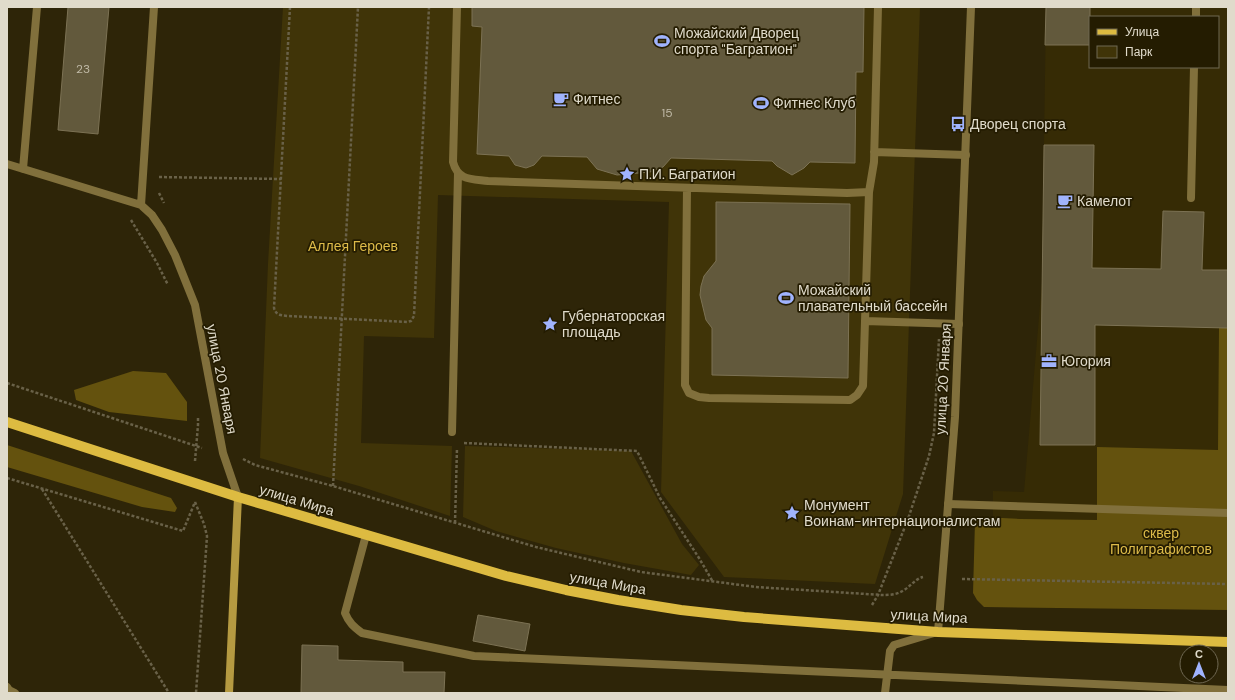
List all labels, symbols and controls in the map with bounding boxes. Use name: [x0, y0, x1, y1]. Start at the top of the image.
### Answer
legend: [1089, 16, 1219, 68]
place label: Можайский Дворец спорта "Багратион": [674, 24, 799, 58]
text: Улица: [1125, 24, 1159, 40]
sports icon: Можайский Дворец спорта "Багратион": [653, 32, 671, 50]
text: Парк: [1125, 44, 1153, 60]
house number: 23: [76, 61, 90, 77]
cafe icon: Фитнес: [552, 90, 570, 108]
place label: Фитнес: [573, 90, 620, 108]
sports icon: Фитнес Клуб: [752, 94, 770, 112]
place label: Фитнес Клуб: [773, 94, 856, 112]
house number: 15: [661, 105, 673, 121]
bus stop icon: Дворец спорта: [949, 115, 967, 133]
place label: Дворец спорта: [970, 115, 1066, 133]
place icon: П.И. Багратион: [618, 165, 636, 183]
place label: П.И. Багратион: [639, 165, 736, 183]
cafe icon: Камелот: [1056, 192, 1074, 210]
place label: Камелот: [1077, 192, 1133, 210]
park label: Аллея Героев: [308, 237, 398, 255]
place label: Можайский плавательный бассейн: [798, 281, 948, 315]
sports icon: Можайский плавательный бассейн: [777, 289, 795, 307]
place label: Губернаторская площадь: [562, 307, 665, 341]
place icon: Губернаторская площадь: [541, 315, 559, 333]
street label: улица 20 Января: [203, 323, 241, 435]
street label: улица 20 Января: [931, 323, 955, 435]
office icon: Югория: [1040, 352, 1058, 370]
place label: Югория: [1061, 352, 1111, 370]
street label: улица Мира: [257, 480, 337, 520]
place label: Монумент Воинам-интернационалистам: [804, 496, 1000, 530]
place icon: Монумент Воинам-интернационалистам: [783, 504, 801, 522]
park label: сквер Полиграфистов: [1110, 524, 1212, 558]
street label: улица Мира: [568, 567, 648, 599]
street label: улица Мира: [890, 605, 968, 627]
north arrow: [1179, 644, 1219, 684]
text: С: [1195, 647, 1203, 661]

